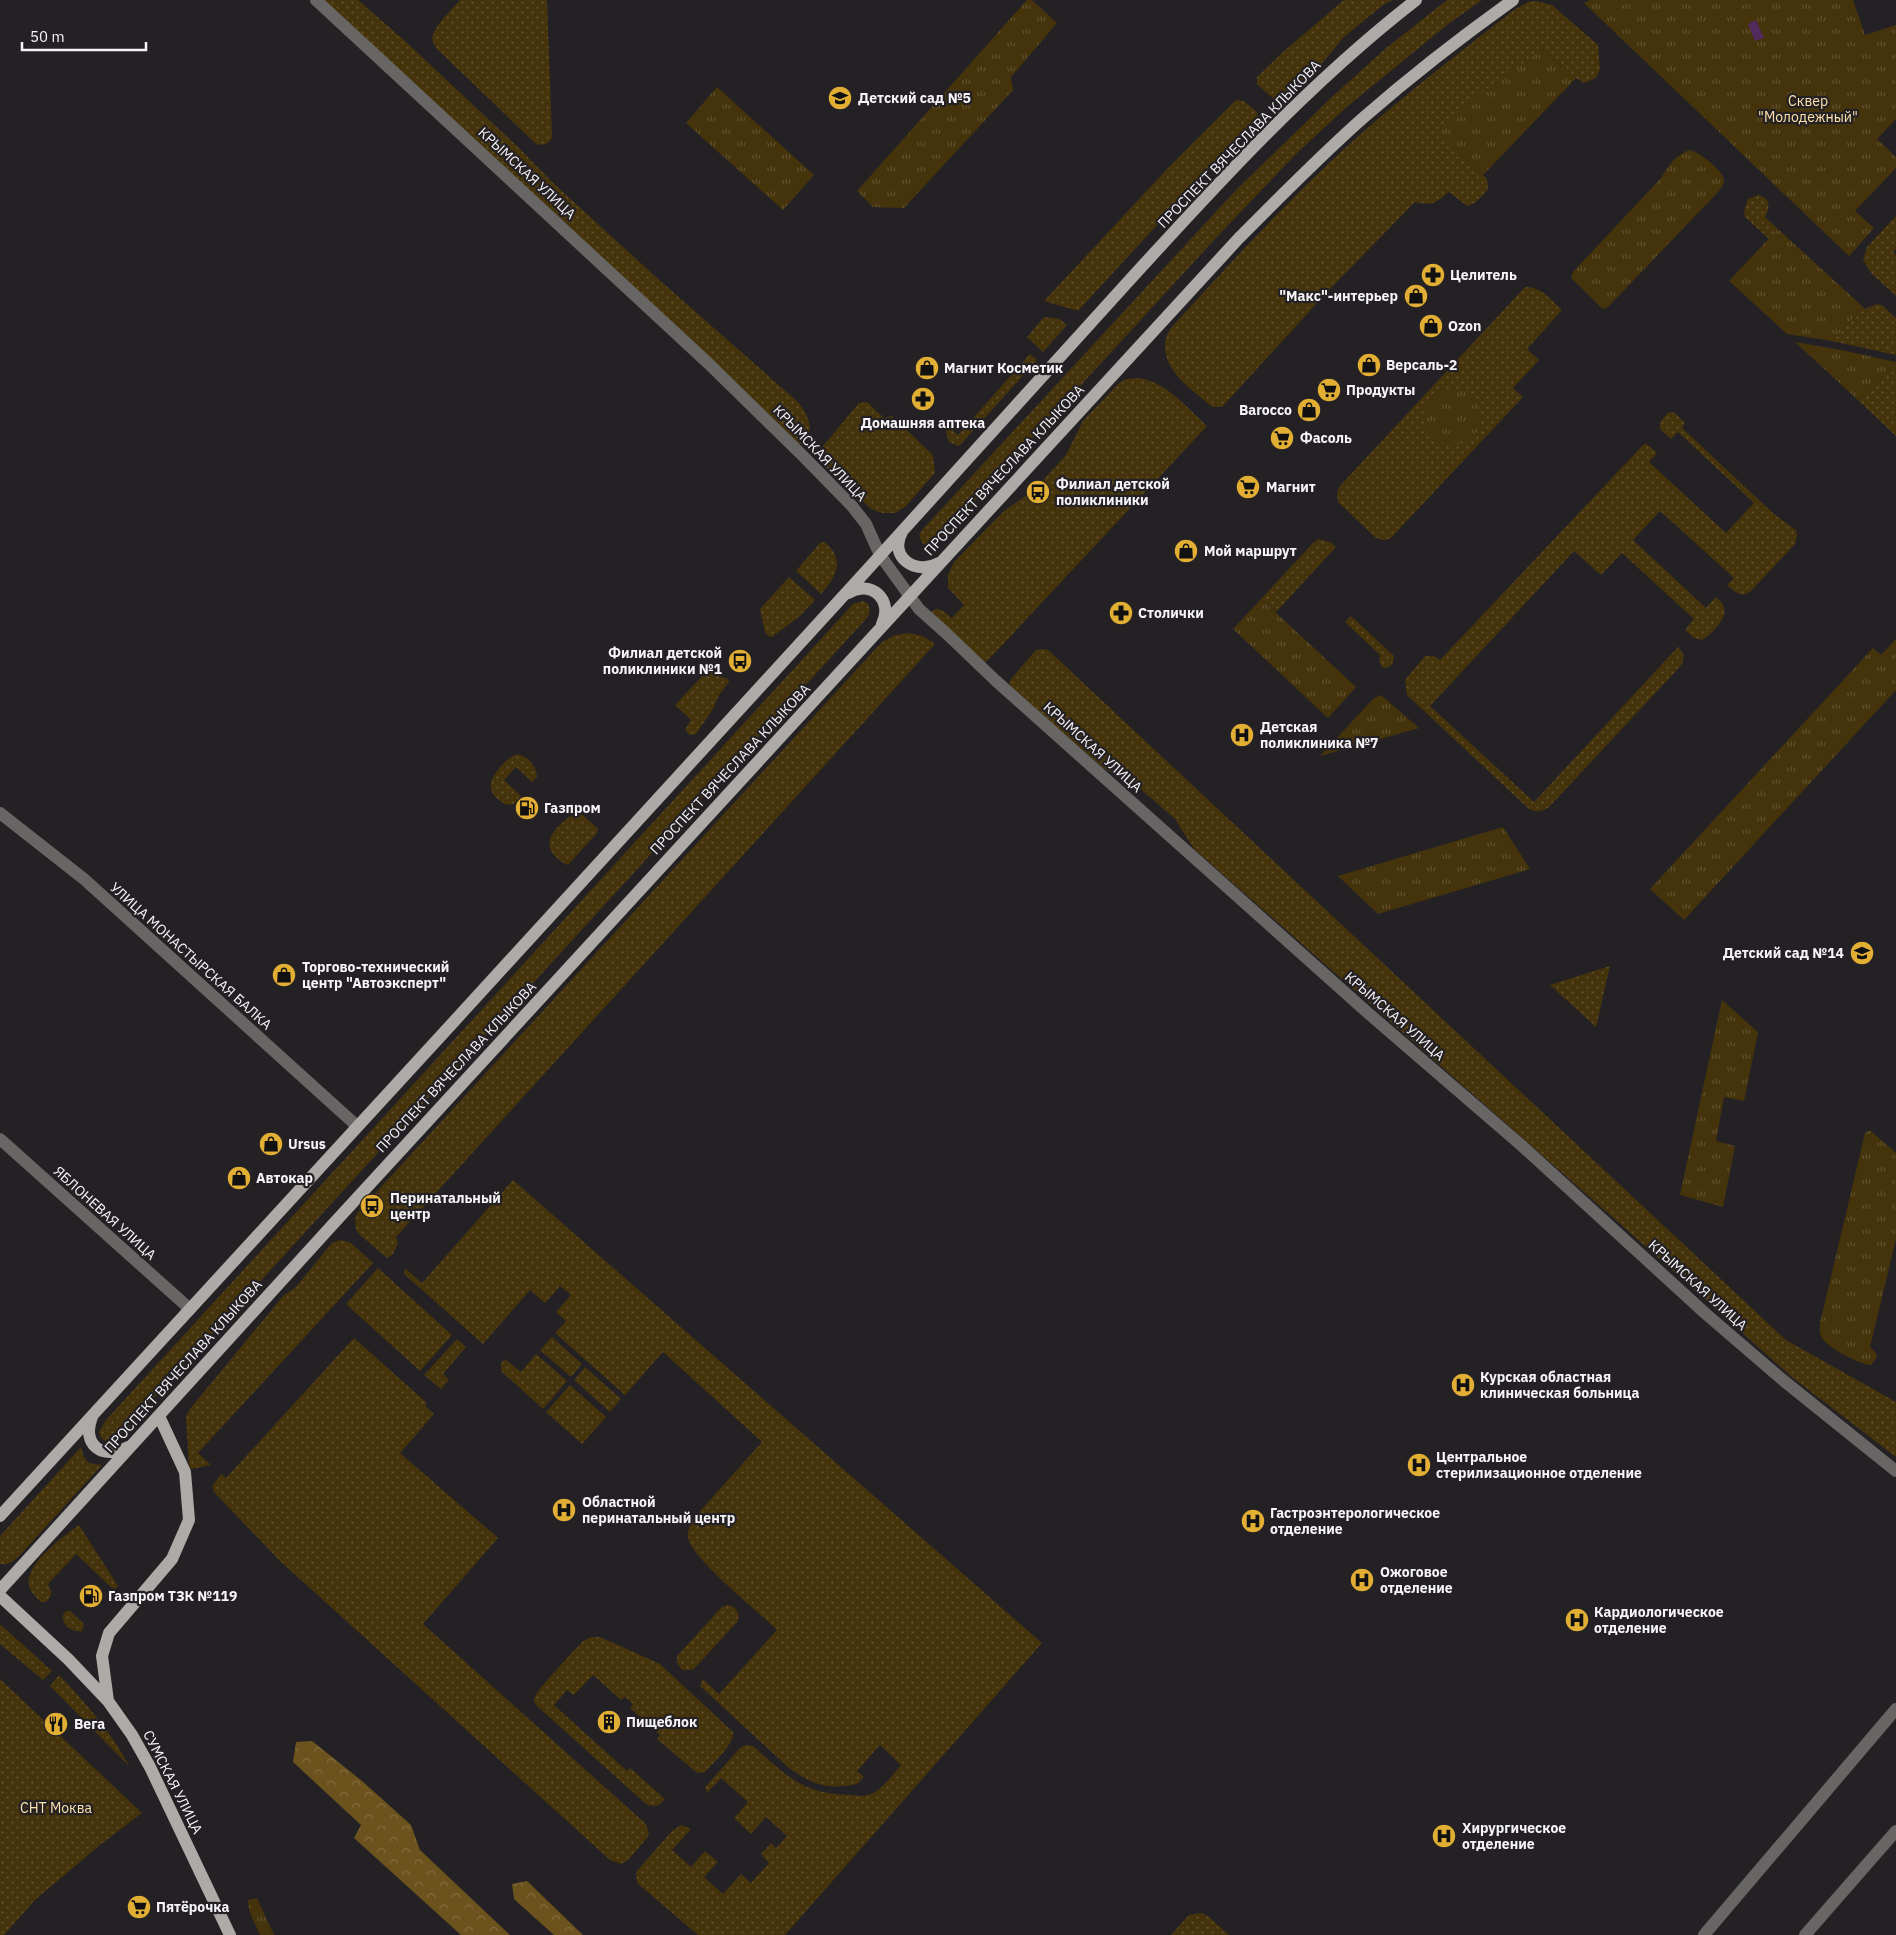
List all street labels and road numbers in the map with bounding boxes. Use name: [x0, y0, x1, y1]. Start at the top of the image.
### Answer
street label: ПРОСПЕКТ ВЯЧЕСЛАВА КЛЫКОВА: [1154, 56, 1324, 232]
street label: КРЫМСКАЯ УЛИЦА: [474, 123, 580, 223]
street label: ПРОСПЕКТ ВЯЧЕСЛАВА КЛЫКОВА: [920, 381, 1088, 559]
street label: КРЫМСКАЯ УЛИЦА: [769, 401, 871, 505]
street label: ПРОСПЕКТ ВЯЧЕСЛАВА КЛЫКОВА: [646, 680, 814, 858]
street label: КРЫМСКАЯ УЛИЦА: [1040, 698, 1146, 796]
street label: УЛИЦА МОНАСТЫРСКАЯ БАЛКА: [106, 878, 276, 1034]
street label: КРЫМСКАЯ УЛИЦА: [1341, 968, 1449, 1064]
street label: ПРОСПЕКТ ВЯЧЕСЛАВА КЛЫКОВА: [372, 978, 540, 1156]
street label: ЯБЛОНЕВАЯ УЛИЦА: [50, 1162, 160, 1264]
street label: КРЫМСКАЯ УЛИЦА: [1645, 1236, 1751, 1334]
street label: ПРОСПЕКТ ВЯЧЕСЛАВА КЛЫКОВА: [100, 1276, 266, 1456]
street label: СУМСКАЯ УЛИЦА: [139, 1727, 207, 1837]

